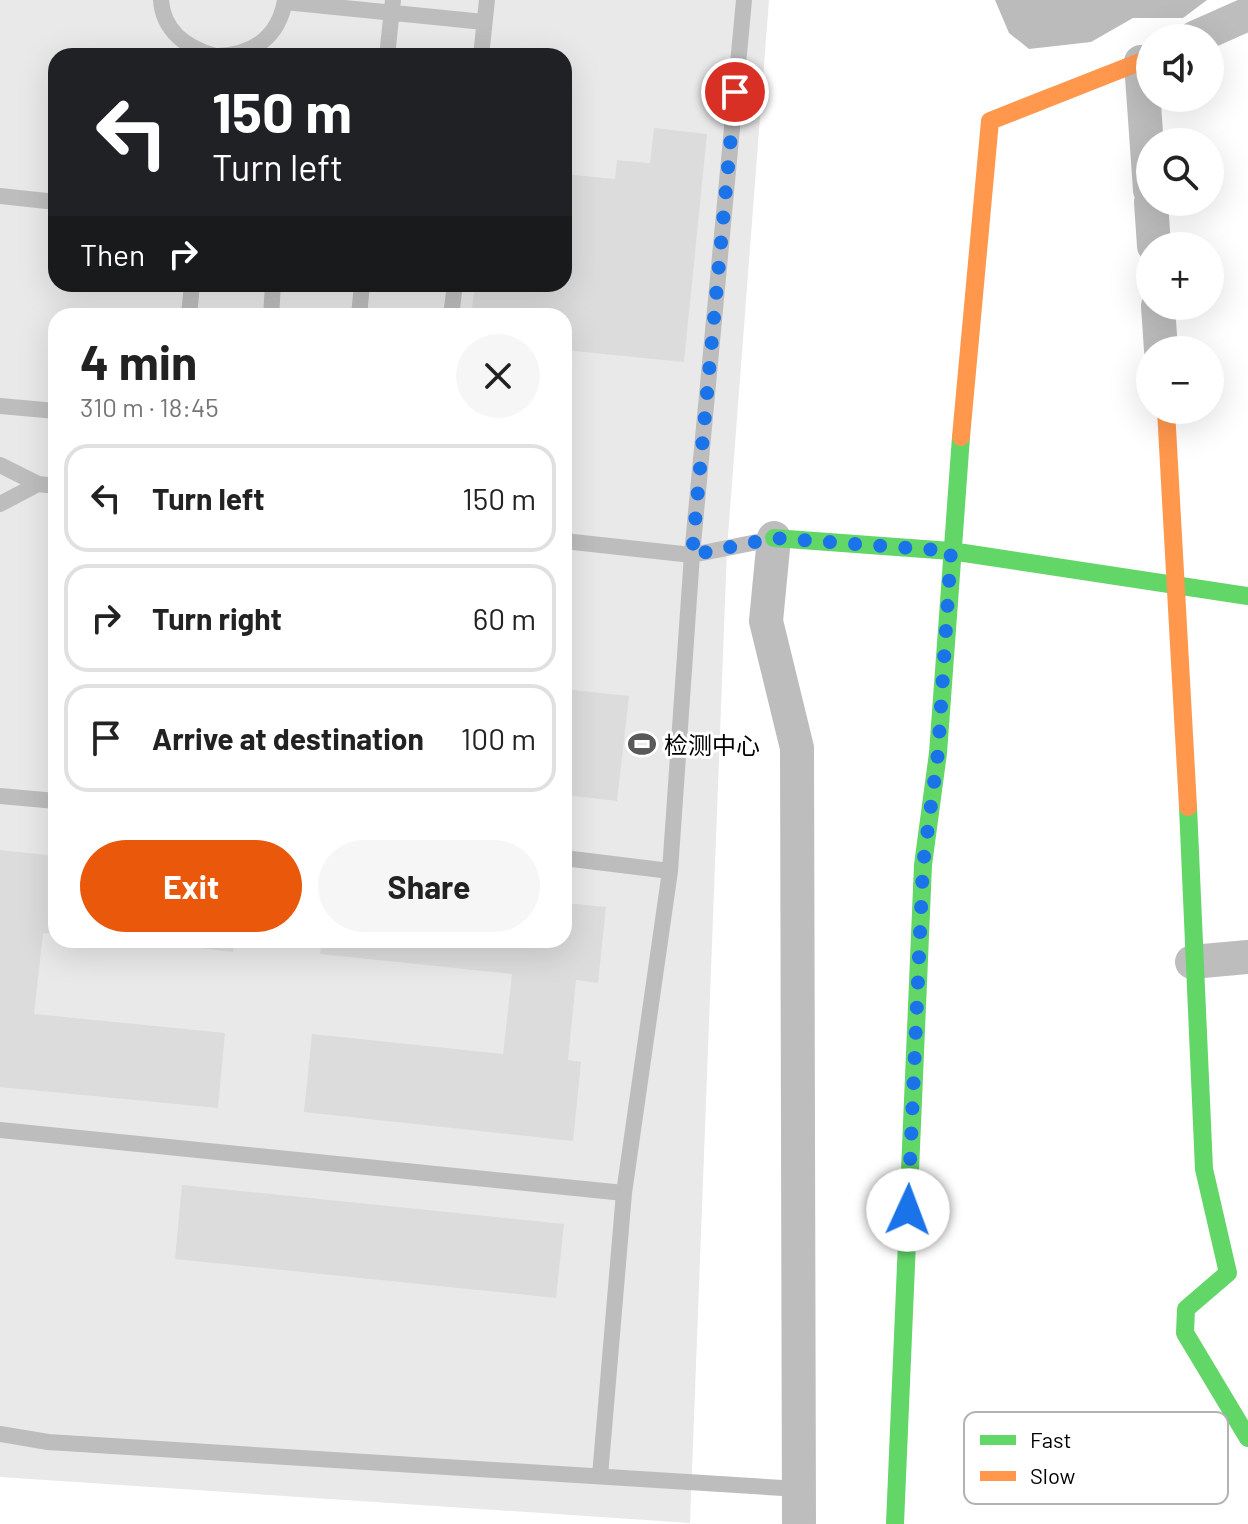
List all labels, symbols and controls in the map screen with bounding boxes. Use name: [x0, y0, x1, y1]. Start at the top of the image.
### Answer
map controls: [1136, 24, 1224, 424]
button: sound: [1136, 24, 1224, 112]
pin: [701, 58, 769, 126]
icon: arrive: [713, 70, 757, 114]
text: 150 m: [212, 77, 352, 144]
icon: left: [80, 80, 184, 184]
button: search: [1136, 128, 1224, 216]
text: Turn left: [212, 145, 343, 188]
icon: right: [161, 232, 205, 276]
button: +: [1136, 232, 1224, 320]
text: Then: [80, 236, 145, 272]
text: 4 min: [80, 332, 197, 390]
button: close: [456, 334, 540, 418]
button: −: [1136, 336, 1224, 424]
text: 310 m · 18:45: [80, 391, 219, 422]
icon: left: [84, 476, 128, 520]
text: Turn left: [152, 480, 265, 516]
text: 150 m: [462, 480, 536, 516]
icon: right: [84, 596, 128, 640]
text: Turn right: [152, 600, 282, 636]
text: 60 m: [473, 600, 536, 636]
icon: arrive: [84, 716, 128, 760]
text: Arrive at destination: [152, 720, 424, 756]
text: 100 m: [461, 720, 536, 756]
sports icon: 检测中心: [627, 729, 657, 759]
place label: 检测中心: [664, 730, 760, 759]
button: Exit: [80, 840, 302, 932]
button: Share: [318, 840, 540, 932]
position arrow: [866, 1168, 950, 1252]
legend: [964, 1412, 1228, 1504]
text: Fast: [1030, 1426, 1072, 1452]
text: Slow: [1030, 1462, 1075, 1488]

